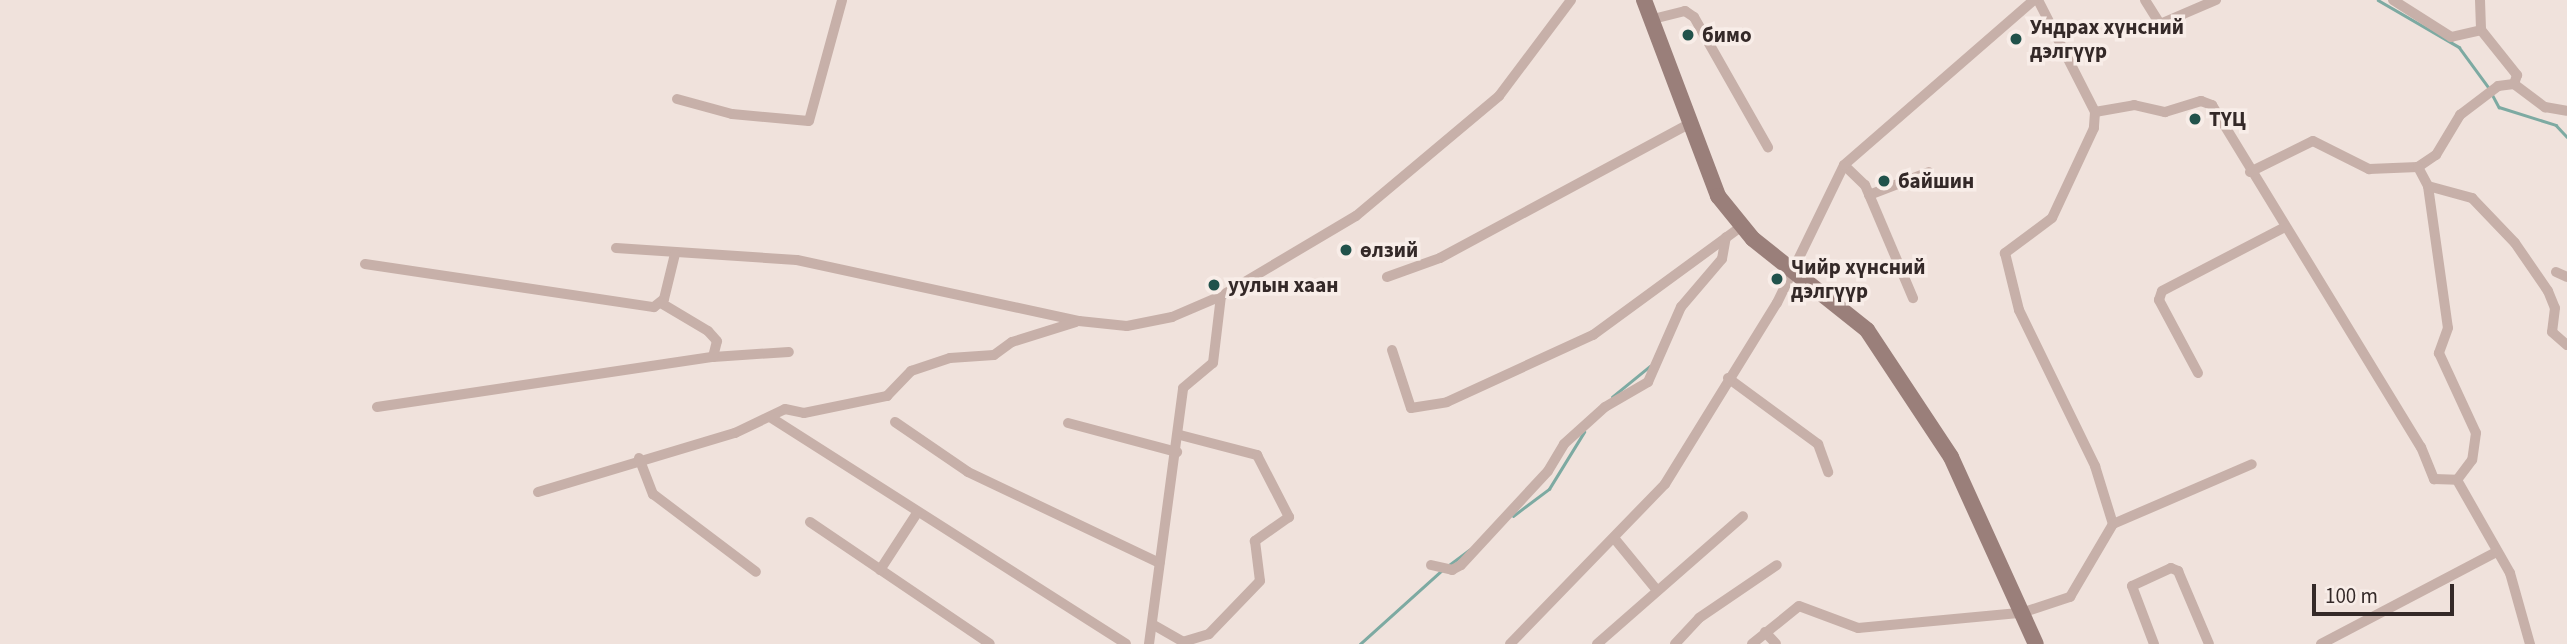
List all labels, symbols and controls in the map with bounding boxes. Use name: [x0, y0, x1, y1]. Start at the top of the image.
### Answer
place label: Ундрах хүнсний дэлгүүр: [2030, 14, 2184, 64]
place label: бимо: [1702, 22, 1752, 48]
marker: бимо: [1680, 27, 1696, 43]
marker: Ундрах хүнсний дэлгүүр: [2008, 31, 2024, 47]
place label: ТҮЦ: [2209, 106, 2246, 132]
marker: ТҮЦ: [2187, 111, 2203, 127]
place label: байшин: [1898, 168, 1974, 194]
marker: байшин: [1876, 173, 1892, 189]
place label: өлзий: [1360, 237, 1418, 263]
marker: өлзий: [1338, 242, 1354, 258]
place label: Чийр хүнсний дэлгүүр: [1791, 254, 1925, 304]
marker: Чийр хүнсний дэлгүүр: [1769, 271, 1785, 287]
place label: уулын хаан: [1228, 272, 1338, 298]
marker: уулын хаан: [1206, 277, 1222, 293]
scale bar: [2315, 570, 2457, 614]
text: 100 m: [2325, 581, 2378, 611]

